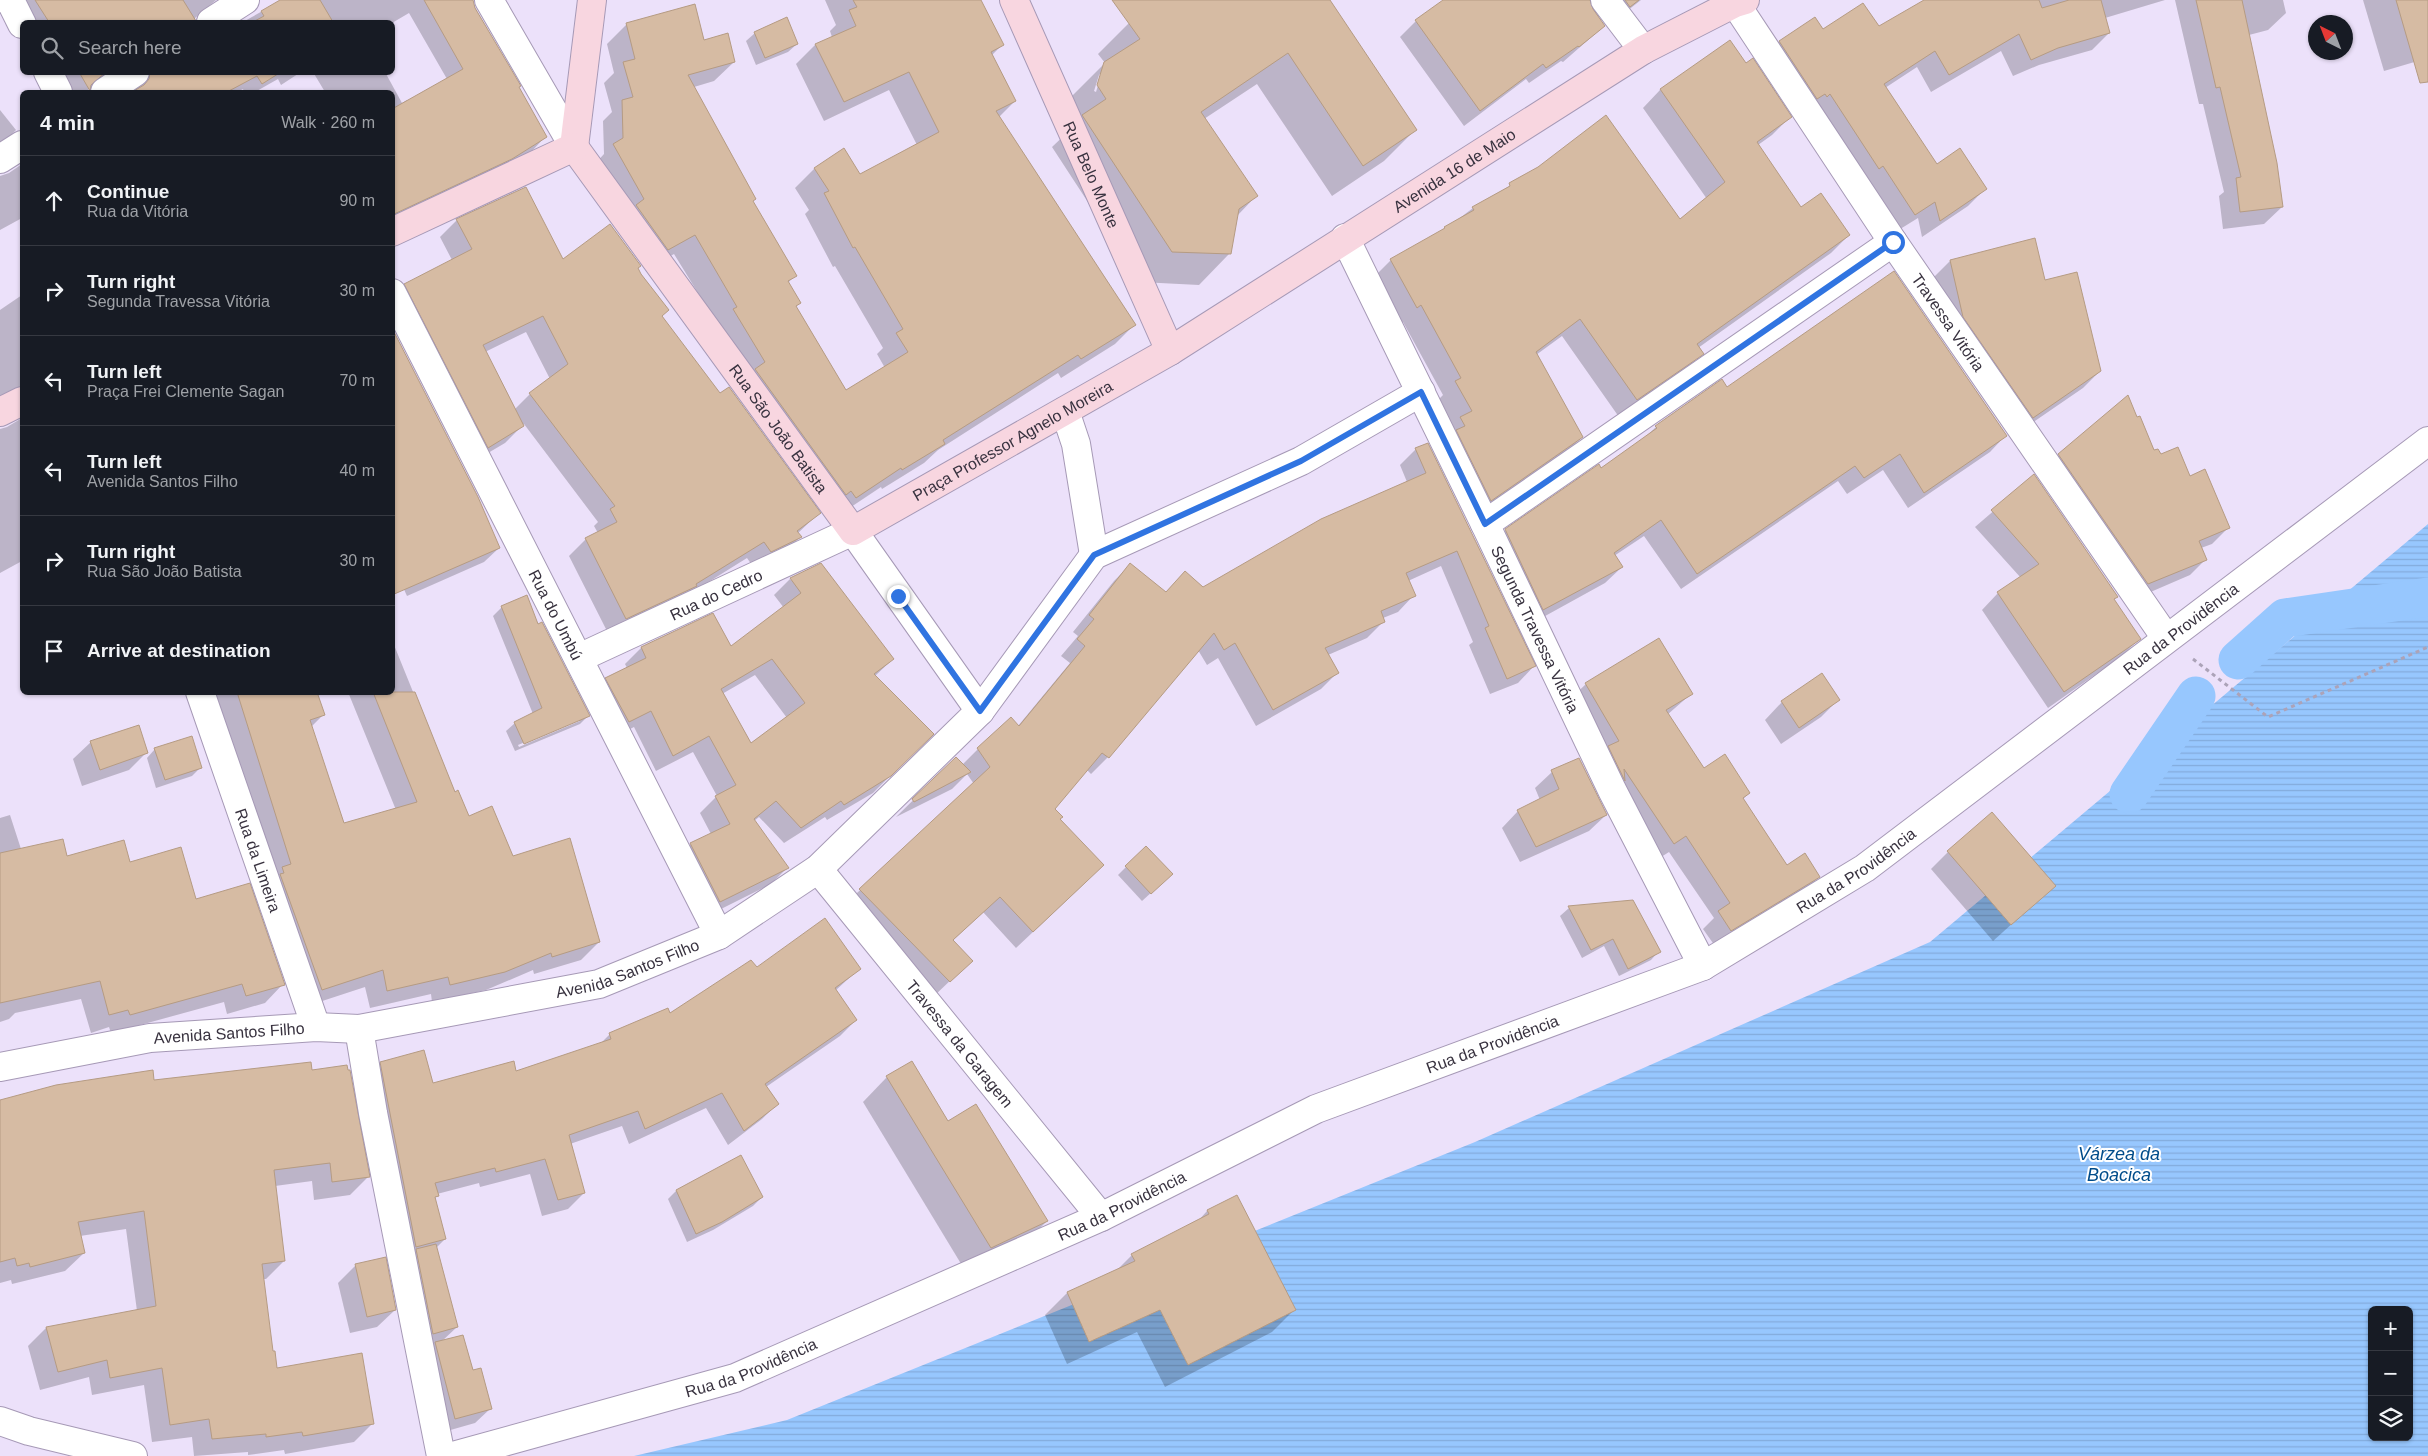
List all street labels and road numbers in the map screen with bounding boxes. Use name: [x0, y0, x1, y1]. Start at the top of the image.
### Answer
street label: Rua Belo Monte: [1060, 119, 1123, 231]
street label: Avenida 16 de Maio: [1390, 125, 1518, 215]
street label: Travessa Vitória: [1909, 270, 1988, 374]
street label: Rua São João Batista: [726, 361, 831, 496]
street label: Praça Professor Agnelo Moreira: [910, 377, 1115, 504]
street label: Segunda Travessa Vitória: [1488, 543, 1582, 716]
street label: Rua do Cedro: [667, 566, 765, 623]
street label: Rua do Umbú: [526, 567, 586, 663]
street label: Rua da Providência: [2120, 580, 2241, 678]
street label: Rua da Limeira: [232, 806, 284, 914]
street label: Rua da Providência: [1793, 824, 1919, 916]
street label: Avenida Santos Filho: [554, 936, 702, 1000]
street label: Travessa da Garagem: [903, 977, 1017, 1110]
street label: Rua da Providência: [1424, 1012, 1561, 1076]
street label: Avenida Santos Filho: [153, 1019, 305, 1046]
street label: Rua da Providência: [1055, 1167, 1188, 1243]
street label: Rua da Providência: [683, 1335, 819, 1400]

